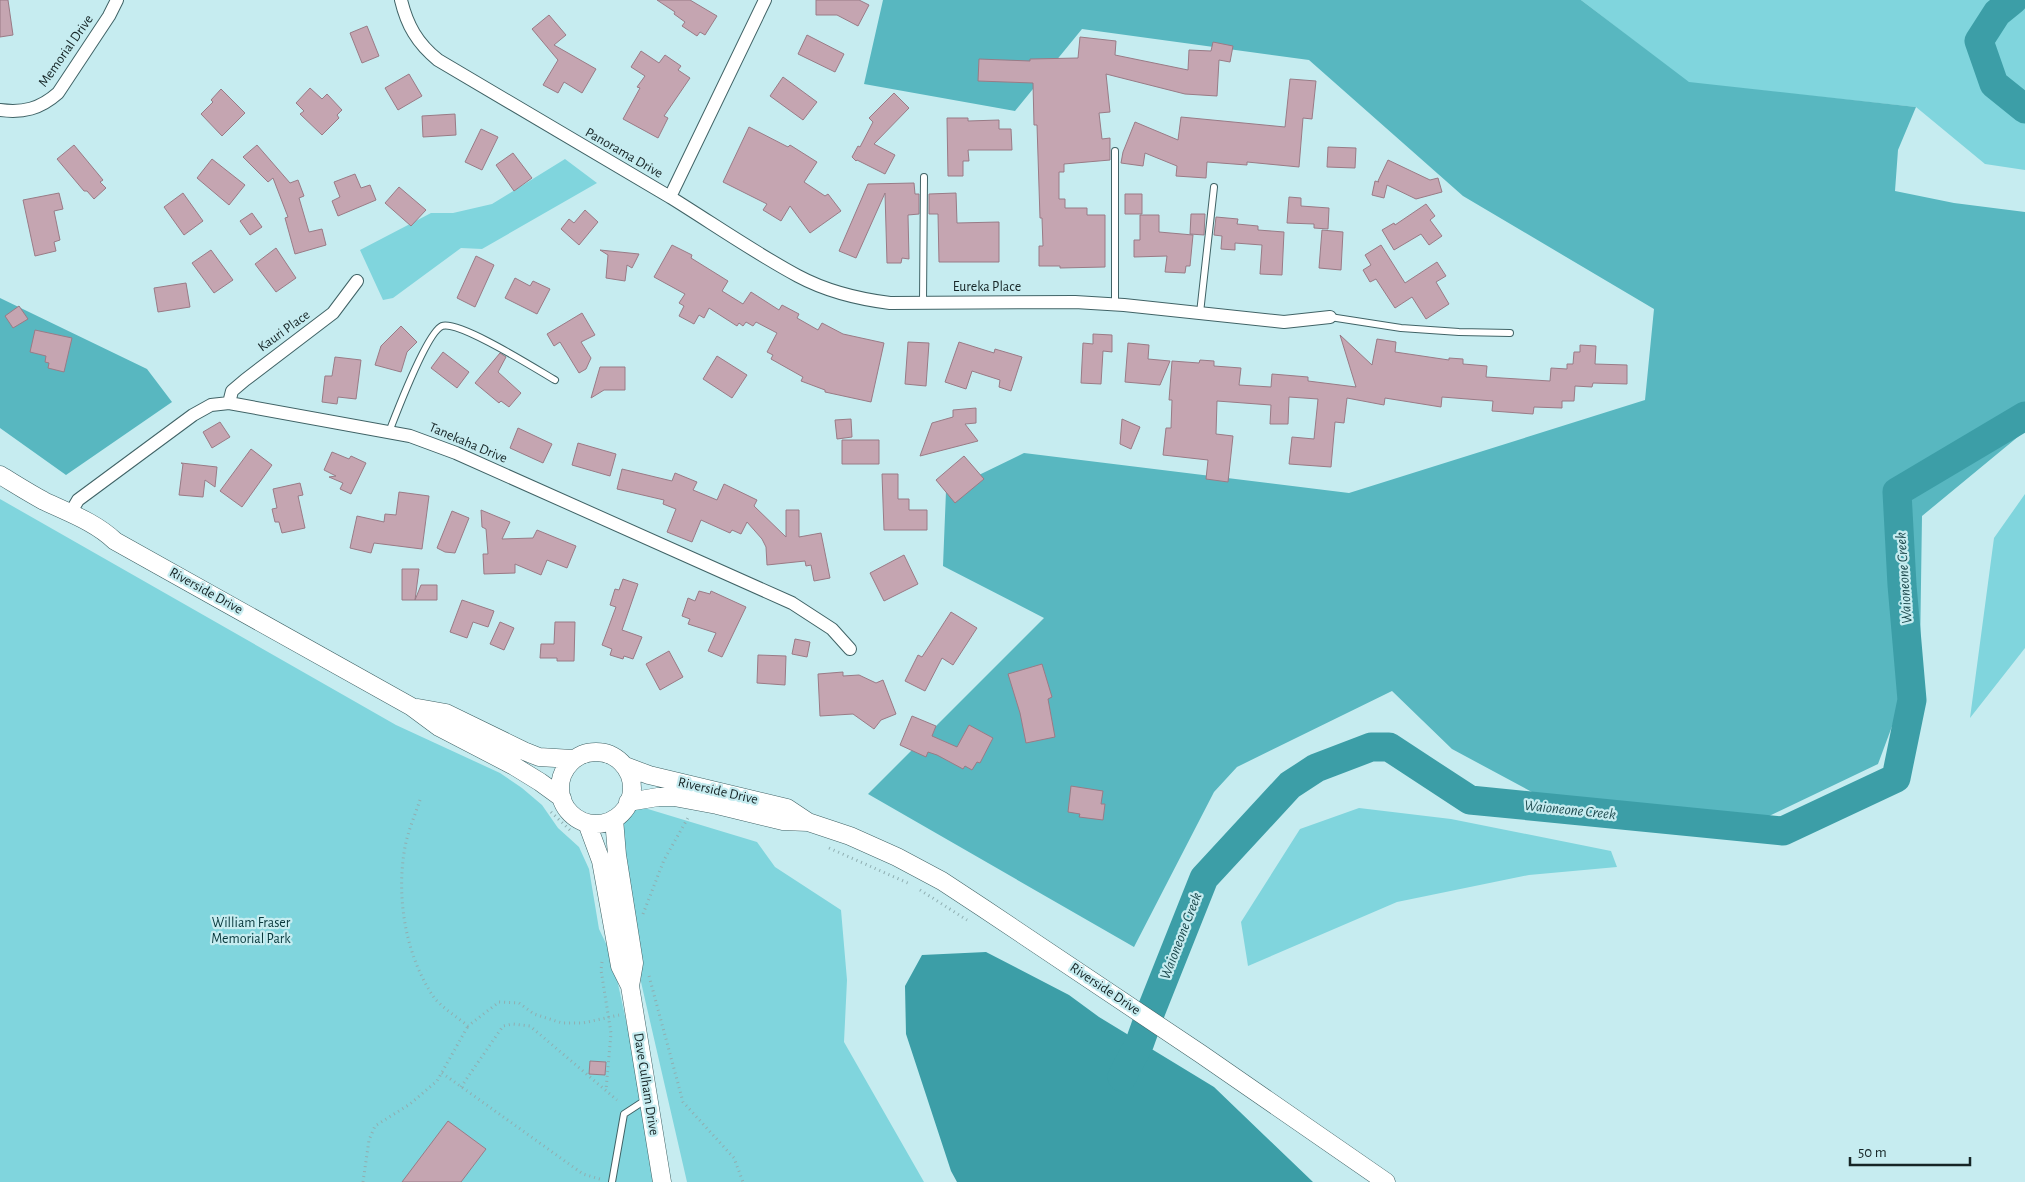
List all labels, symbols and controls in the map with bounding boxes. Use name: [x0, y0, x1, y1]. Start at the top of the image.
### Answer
street label: Memorial Drive: [36, 12, 96, 90]
street label: Panorama Drive: [583, 125, 665, 181]
street label: Eureka Place: [953, 280, 1021, 294]
street label: Kauri Place: [256, 308, 312, 354]
street label: Tanekaha Drive: [427, 420, 509, 466]
water label: Waioneone Creek: [1893, 532, 1915, 624]
street label: Riverside Drive: [167, 565, 245, 617]
street label: Riverside Drive: [677, 775, 759, 807]
water label: Waioneone Creek: [1523, 798, 1617, 822]
water label: Waioneone Creek: [1158, 890, 1205, 982]
park label: William Fraser Memorial Park: [211, 916, 291, 946]
street label: Riverside Drive: [1067, 960, 1143, 1018]
street label: Dave Culham Drive: [631, 1032, 661, 1136]
scale bar: [1850, 1134, 1970, 1166]
text: 50 m: [1858, 1145, 1887, 1160]

